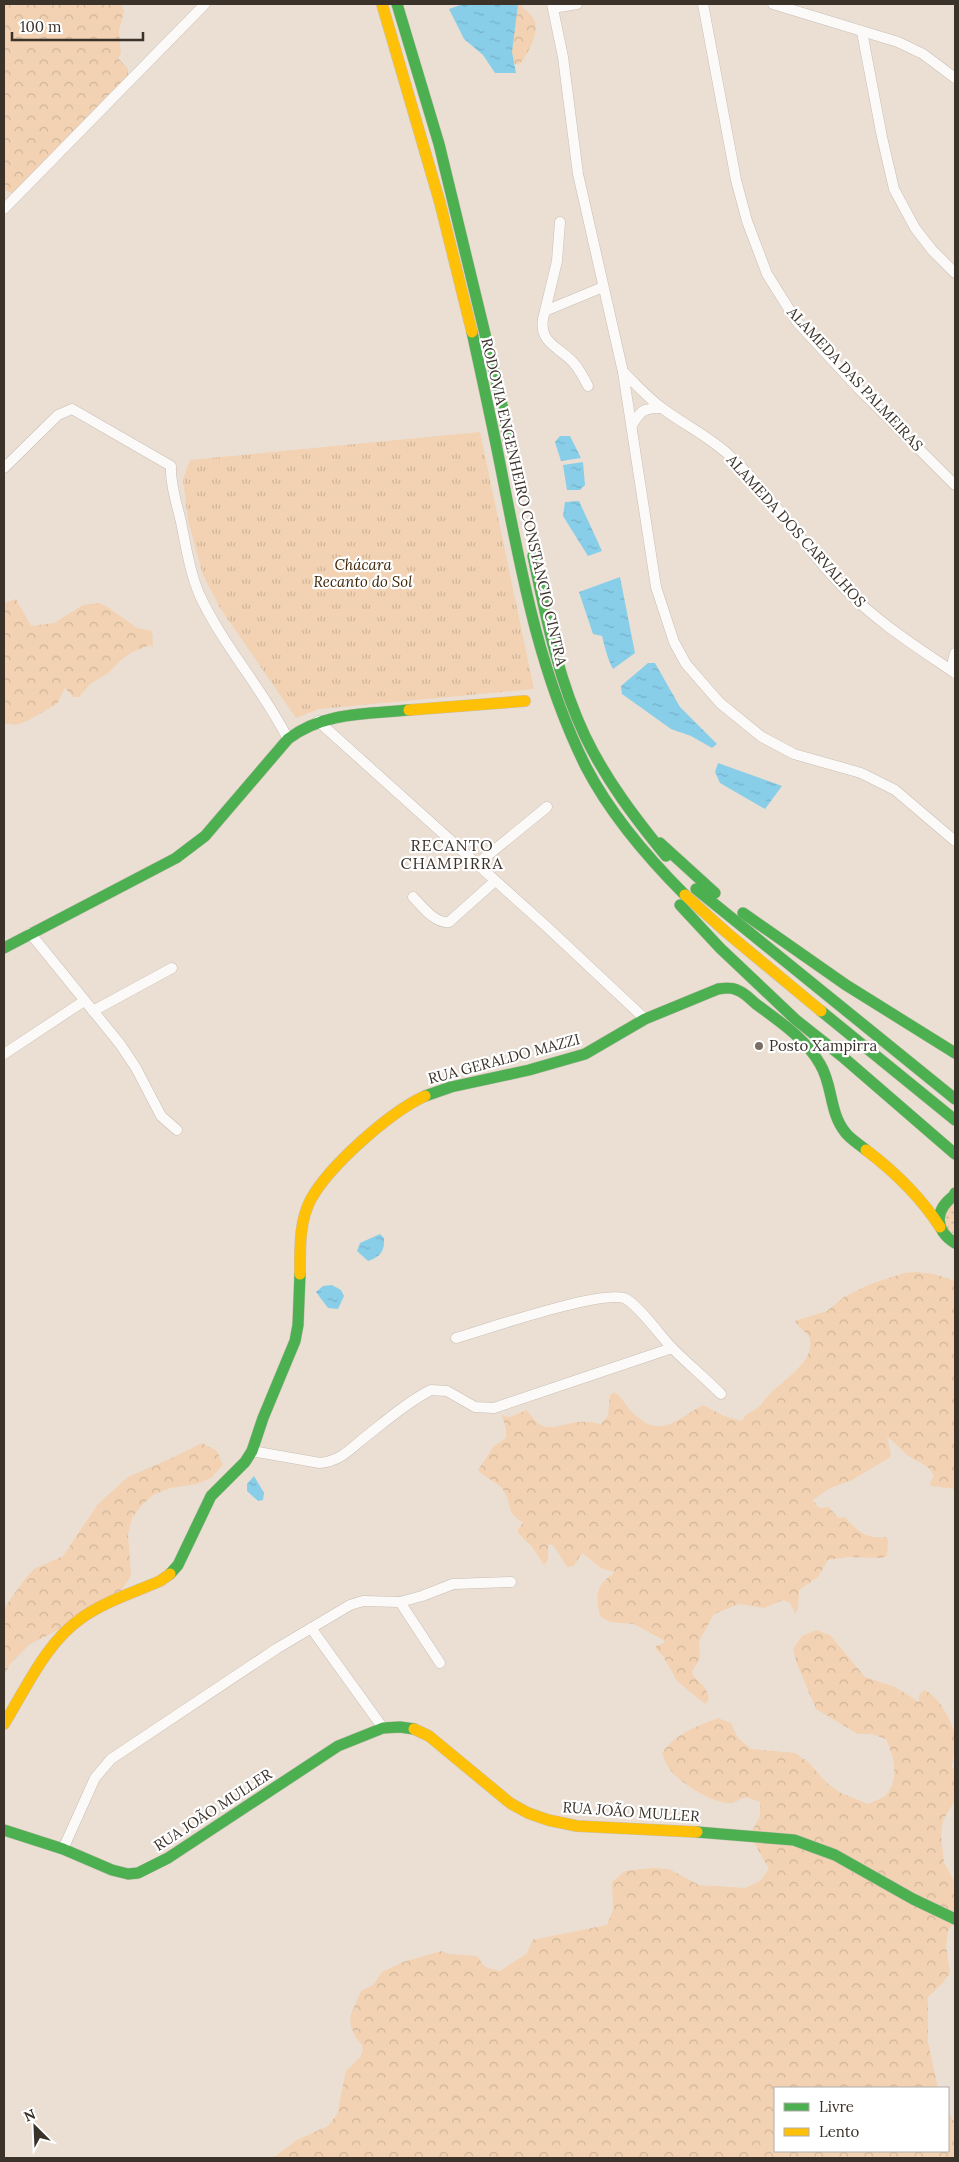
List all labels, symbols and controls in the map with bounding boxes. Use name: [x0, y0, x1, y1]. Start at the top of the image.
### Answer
scale bar: [12, 10, 144, 42]
text: 100 m: [20, 17, 61, 36]
street label: ALAMEDA DAS PALMEIRAS: [783, 302, 927, 455]
street label: RODOVIA ENGENHEIRO CONSTANCIO CINTRA: [477, 336, 572, 668]
street label: ALAMEDA DOS CARVALHOS: [722, 450, 870, 611]
park label: Chácara Recanto do Sol: [314, 555, 413, 591]
district label: RECANTO CHAMPIRRA: [400, 835, 504, 873]
street label: RUA GERALDO MAZZI: [426, 1029, 582, 1088]
place label: Posto Xampirra: [769, 1036, 877, 1055]
marker: Posto Xampirra: [753, 1040, 765, 1052]
street label: RUA JOÃO MULLER: [150, 1764, 276, 1855]
street label: RUA JOÃO MULLER: [562, 1797, 701, 1826]
legend: [774, 2087, 949, 2152]
text: Livre: [819, 2097, 854, 2116]
north arrow: [10, 2102, 60, 2152]
text: N: [21, 2105, 38, 2126]
text: Lento: [819, 2122, 860, 2141]

